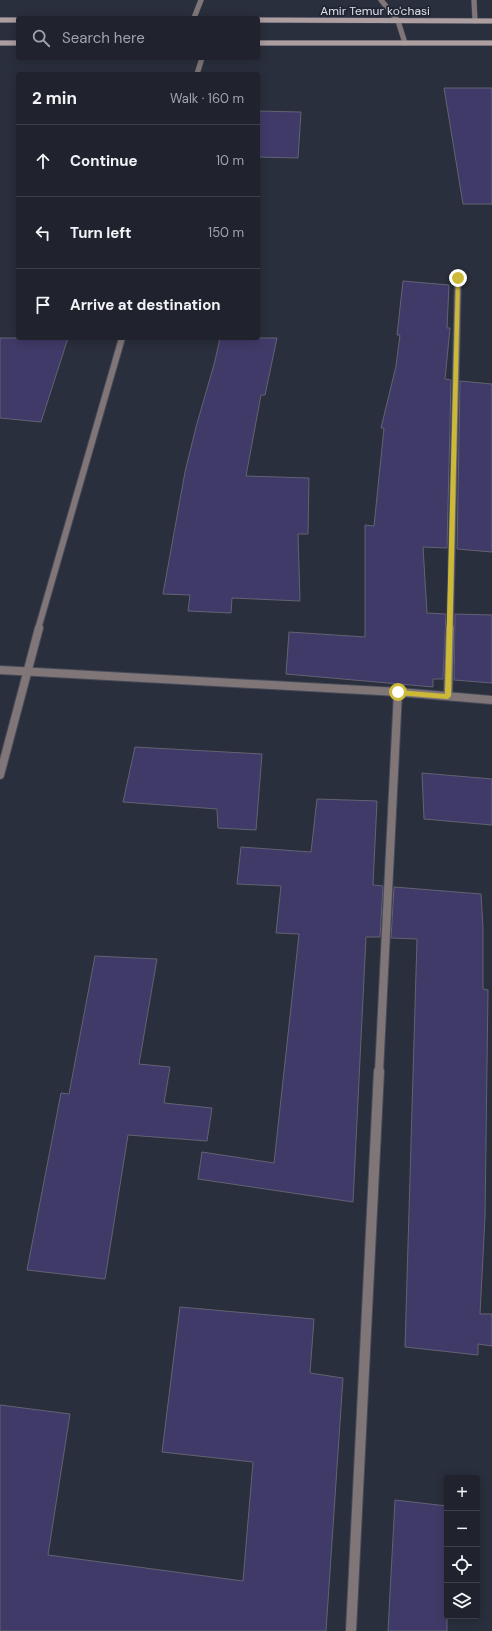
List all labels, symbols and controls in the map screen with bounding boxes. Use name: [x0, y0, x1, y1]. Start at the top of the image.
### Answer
street label: Amir Temur ko'chasi: [320, 3, 430, 19]
search box: [16, 16, 260, 60]
icon: search: [30, 27, 52, 49]
text: Search here: [62, 28, 145, 48]
text: 2 min: [32, 87, 77, 109]
text: Walk · 160 m: [170, 90, 244, 107]
icon: ahead: [32, 150, 54, 172]
text: Continue: [70, 151, 138, 171]
text: 10 m: [216, 152, 244, 169]
icon: left: [32, 222, 54, 244]
text: Turn left: [70, 223, 131, 243]
text: 150 m: [208, 224, 244, 241]
route end: [449, 269, 467, 287]
icon: arrive: [32, 294, 54, 316]
text: Arrive at destination: [70, 295, 221, 315]
route start: [389, 683, 407, 701]
map controls: [444, 1475, 480, 1619]
button: +: [444, 1475, 480, 1511]
button: −: [444, 1511, 480, 1547]
button: locate: [444, 1547, 480, 1583]
button: layers: [444, 1583, 480, 1619]

